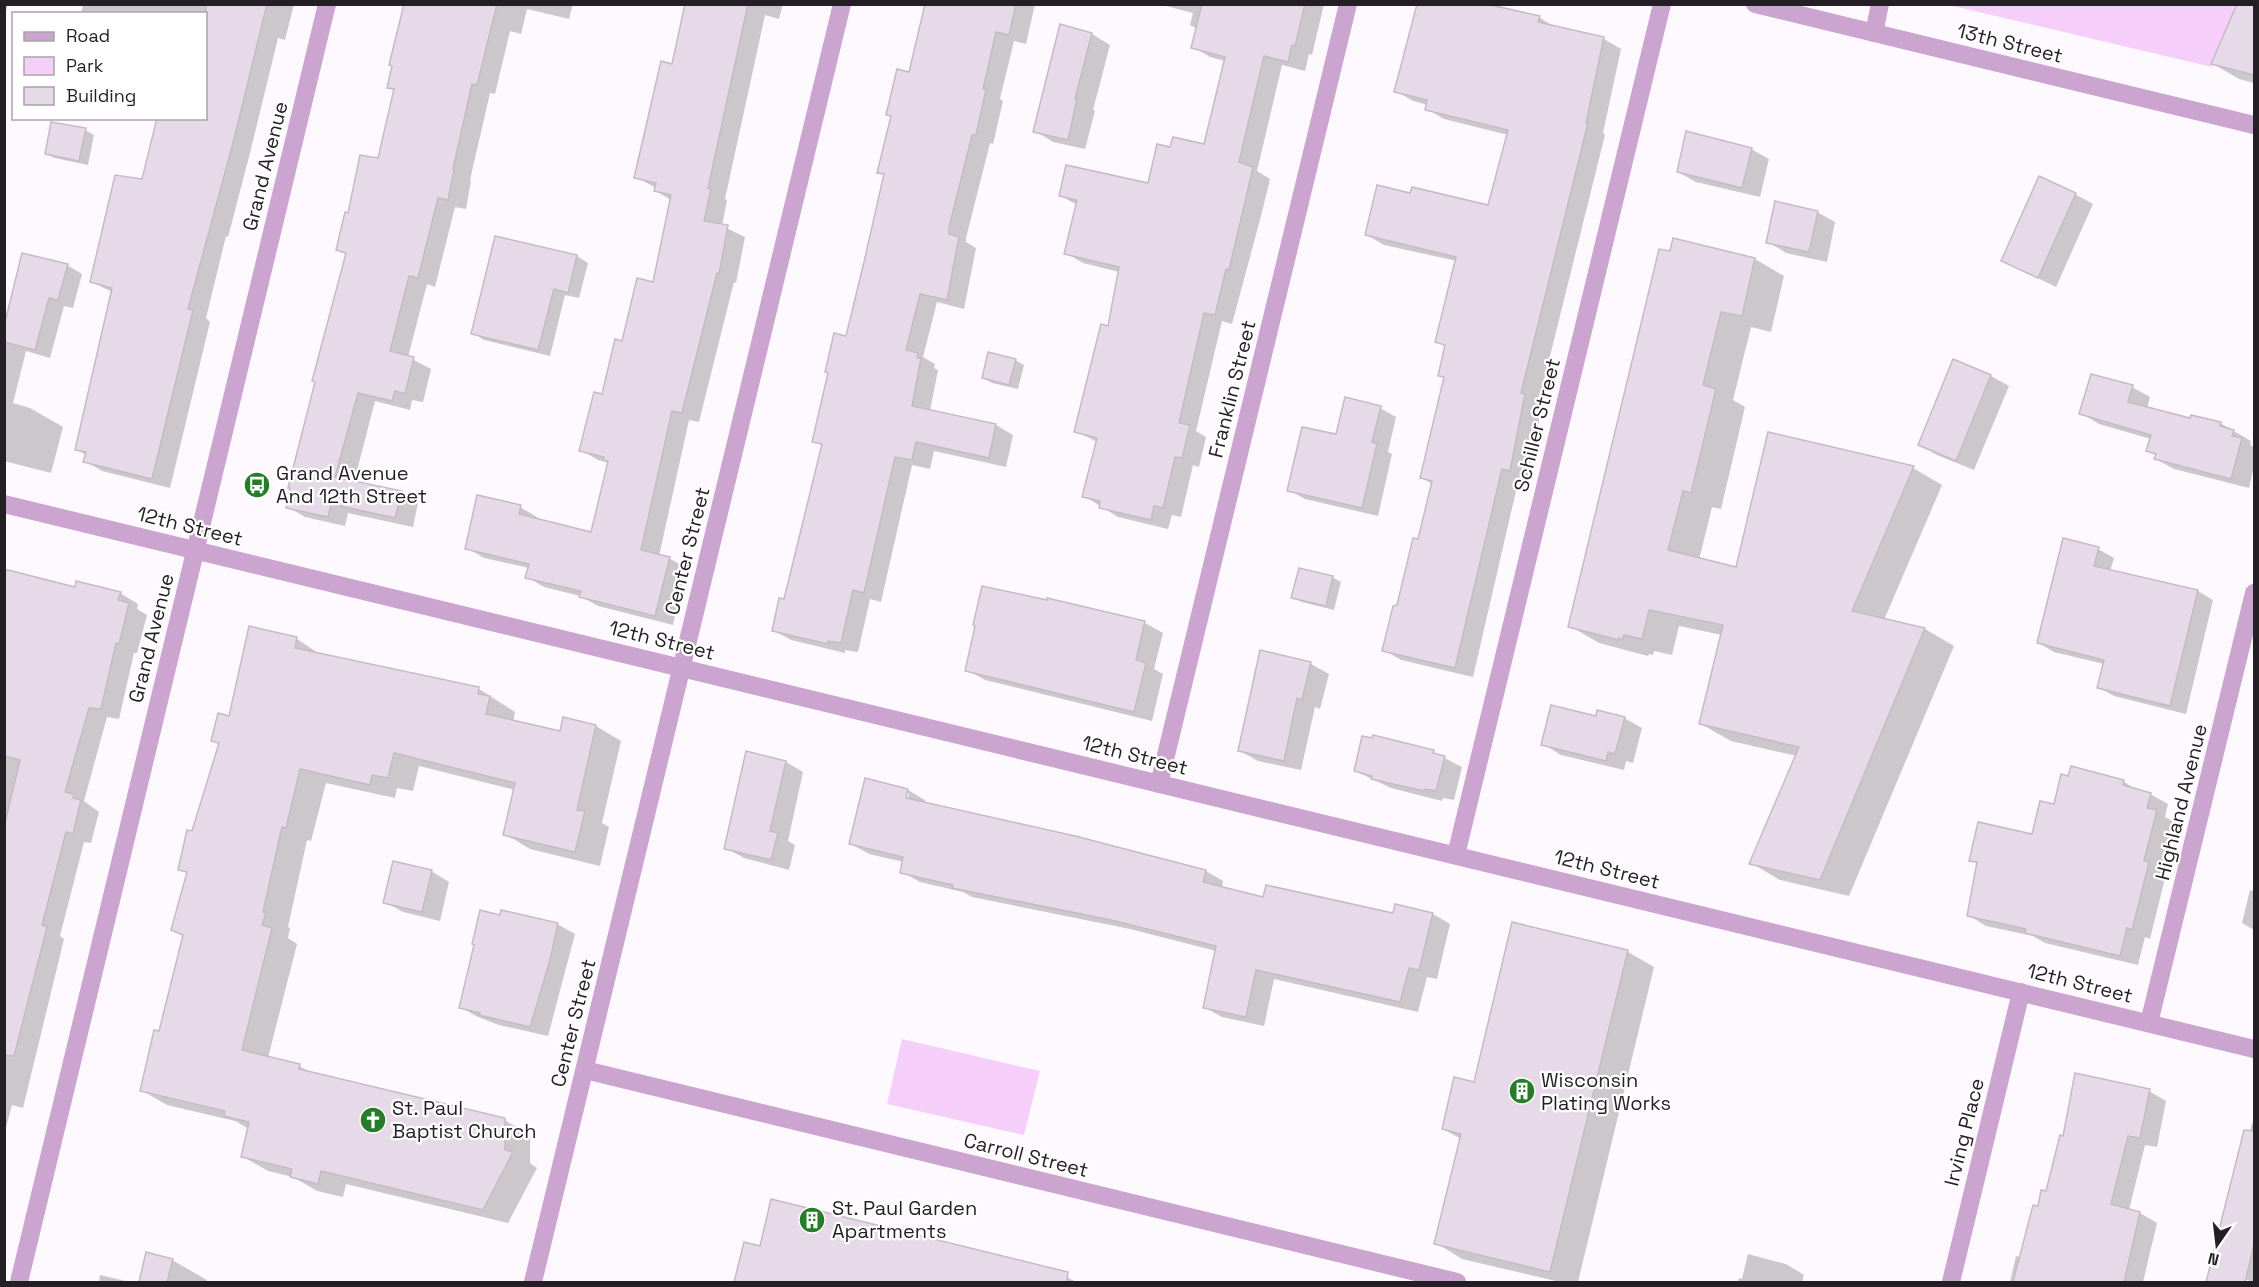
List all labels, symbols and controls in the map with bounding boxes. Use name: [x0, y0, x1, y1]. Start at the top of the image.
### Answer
legend: [12, 12, 207, 120]
street label: 13th Street: [1954, 17, 2066, 69]
text: Road: [66, 24, 110, 47]
text: Park: [66, 54, 104, 77]
text: Building: [66, 84, 136, 107]
street label: Grand Avenue: [236, 99, 294, 233]
street label: Franklin Street: [1202, 318, 1262, 460]
street label: Schiller Street: [1508, 355, 1566, 495]
place label: Grand Avenue And 12th Street: [276, 460, 427, 509]
bus stop icon: Grand Avenue And 12th Street: [242, 470, 272, 500]
street label: Center Street: [659, 484, 715, 618]
street label: 12th Street: [134, 500, 246, 552]
street label: Grand Avenue: [122, 571, 180, 705]
street label: 12th Street: [606, 614, 718, 666]
street label: Highland Avenue: [2149, 721, 2213, 883]
street label: 12th Street: [1079, 729, 1191, 781]
street label: 12th Street: [1551, 843, 1663, 895]
street label: Center Street: [545, 956, 601, 1090]
street label: 12th Street: [2024, 957, 2136, 1009]
place label: Wisconsin Plating Works: [1541, 1067, 1671, 1116]
street label: Irving Place: [1938, 1075, 1990, 1189]
building icon: Wisconsin Plating Works: [1507, 1076, 1537, 1106]
place label: St. Paul Baptist Church: [392, 1095, 537, 1144]
church icon: St. Paul Baptist Church: [358, 1105, 388, 1135]
street label: Carroll Street: [961, 1127, 1091, 1183]
place label: St. Paul Garden Apartments: [832, 1195, 977, 1244]
building icon: St. Paul Garden Apartments: [797, 1205, 827, 1235]
north arrow: [2187, 1215, 2247, 1275]
text: N: [2206, 1248, 2221, 1271]

